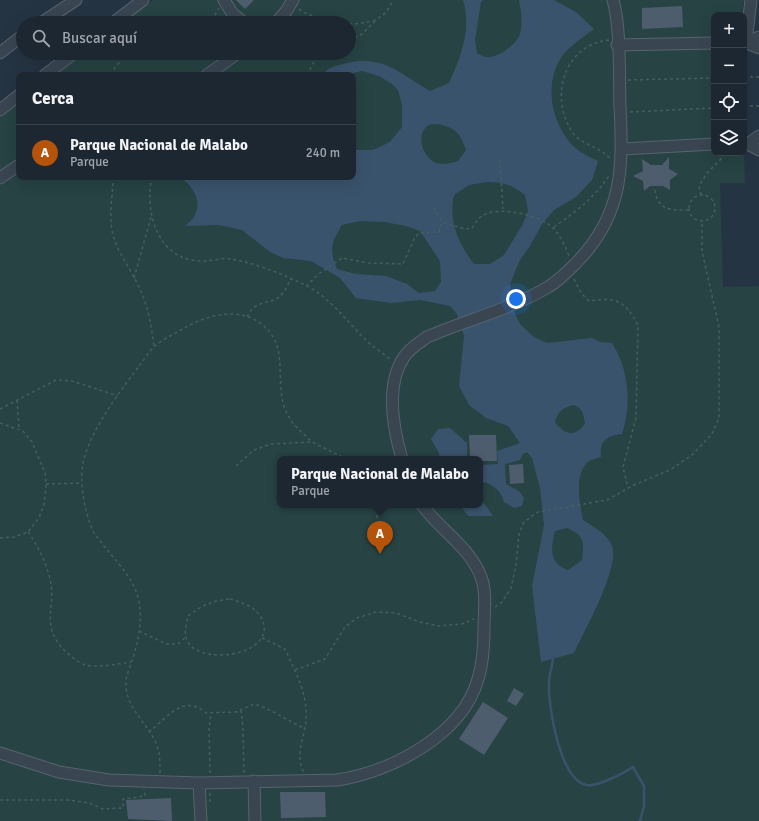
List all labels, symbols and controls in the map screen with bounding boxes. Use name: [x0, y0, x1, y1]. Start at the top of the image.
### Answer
map controls: [711, 12, 747, 156]
button: +: [711, 12, 747, 48]
search box: [16, 16, 356, 60]
icon: search: [30, 27, 52, 49]
text: Buscar aquí: [62, 29, 137, 47]
button: −: [711, 48, 747, 84]
button: locate: [711, 84, 747, 120]
text: Cerca: [32, 88, 74, 109]
button: layers: [711, 120, 747, 156]
text: Parque Nacional de Malabo: [70, 136, 248, 154]
text: A: [41, 145, 49, 161]
text: 240 m: [306, 145, 340, 161]
text: Parque: [70, 154, 109, 170]
your location: [506, 289, 526, 309]
popup: [277, 456, 483, 508]
text: Parque Nacional de Malabo: [291, 465, 469, 483]
text: Parque: [291, 483, 330, 499]
pin: A: [367, 521, 393, 554]

